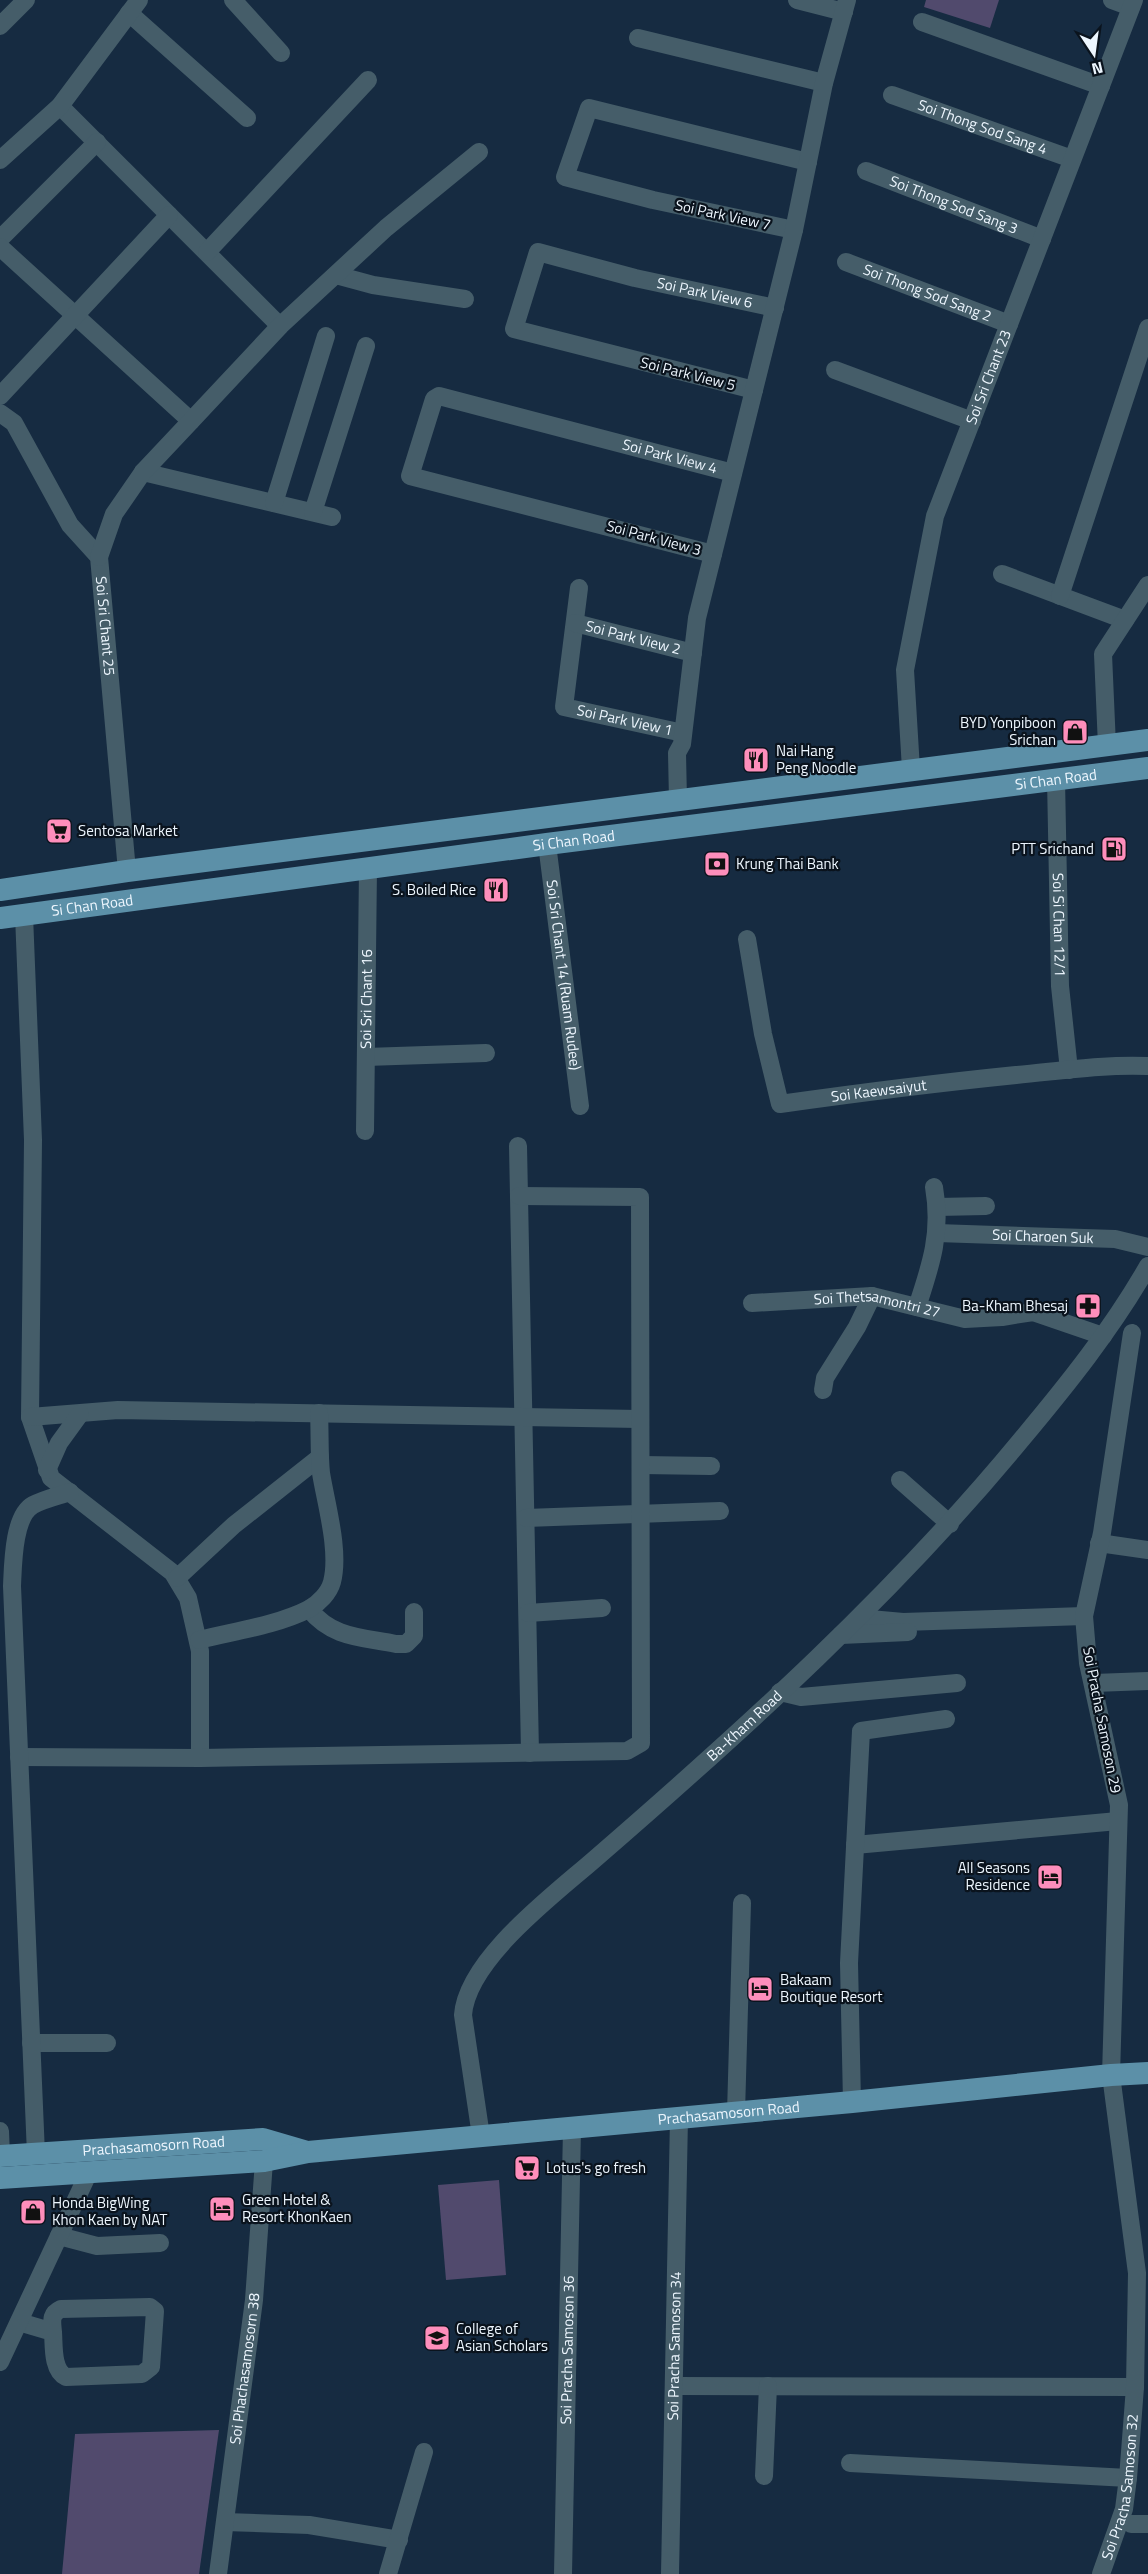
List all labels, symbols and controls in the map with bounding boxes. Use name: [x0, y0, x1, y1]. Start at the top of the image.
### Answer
north arrow: [1064, 24, 1124, 84]
text: N: [1089, 56, 1105, 82]
street label: Soi Thong Sod Sang 4: [915, 93, 1051, 160]
street label: Soi Thong Sod Sang 3: [886, 169, 1021, 240]
street label: Soi Park View 7: [673, 193, 773, 236]
street label: Soi Thong Sod Sang 2: [860, 258, 995, 327]
street label: Soi Park View 6: [655, 271, 755, 314]
street label: Soi Sri Chant 23: [959, 326, 1017, 428]
street label: Soi Park View 5: [638, 351, 738, 396]
street label: Soi Park View 4: [620, 433, 720, 479]
street label: Soi Park View 3: [604, 514, 704, 561]
street label: Soi Sri Chant 25: [90, 575, 122, 677]
street label: Soi Park View 2: [583, 614, 683, 660]
street label: Soi Park View 1: [575, 698, 675, 741]
place label: BYD Yonpiboon Srichan: [960, 711, 1056, 751]
shop icon: BYD Yonpiboon Srichan: [1060, 717, 1090, 747]
place label: Nai Hang Peng Noodle: [776, 739, 856, 779]
restaurant icon: Nai Hang Peng Noodle: [741, 745, 771, 775]
street label: Si Chan Road: [1014, 763, 1098, 796]
supermarket icon: Sentosa Market: [44, 816, 74, 846]
place label: Sentosa Market: [78, 819, 179, 842]
street label: Si Chan Road: [531, 824, 616, 857]
fuel station icon: PTT Srichand: [1099, 834, 1129, 864]
place label: PTT Srichand: [1011, 837, 1094, 860]
bank icon: Krung Thai Bank: [702, 849, 732, 879]
place label: Krung Thai Bank: [736, 852, 839, 875]
street label: Soi Si Chan 12/1: [1047, 873, 1072, 977]
restaurant icon: S. Boiled Rice: [481, 875, 511, 905]
place label: S. Boiled Rice: [392, 878, 476, 901]
street label: Soi Sri Chant 14 (Ruam Rudee): [541, 878, 587, 1072]
street label: Si Chan Road: [50, 888, 134, 922]
street label: Soi Sri Chant 16: [354, 949, 378, 1049]
street label: Soi Kaewsaiyut: [829, 1073, 928, 1108]
street label: Soi Charoen Suk: [992, 1223, 1094, 1249]
street label: Soi Thetsamontri 27: [813, 1284, 943, 1323]
pharmacy icon: Ba-Kham Bhesaj: [1073, 1291, 1103, 1321]
place label: Ba-Kham Bhesaj: [962, 1294, 1068, 1317]
street label: Soi Pracha Samoson 29: [1077, 1645, 1128, 1795]
street label: Ba-Kham Road: [701, 1685, 787, 1766]
place label: All Seasons Residence: [958, 1856, 1030, 1896]
hotel icon: All Seasons Residence: [1035, 1862, 1065, 1892]
place label: Bakaam Boutique Resort: [780, 1968, 883, 2008]
hotel icon: Bakaam Boutique Resort: [745, 1974, 775, 2004]
street label: Prachasamosorn Road: [657, 2095, 801, 2131]
street label: Prachasamosorn Road: [82, 2129, 226, 2162]
supermarket icon: Lotus's go fresh: [512, 2153, 542, 2183]
place label: Lotus's go fresh: [546, 2156, 646, 2179]
place label: Green Hotel & Resort KhonKaen: [242, 2188, 352, 2228]
place label: Honda BigWing Khon Kaen by NAT: [52, 2191, 168, 2231]
hotel icon: Green Hotel & Resort KhonKaen: [207, 2194, 237, 2224]
shop icon: Honda BigWing Khon Kaen by NAT: [18, 2197, 48, 2227]
street label: Soi Pracha Samoson 34: [661, 2271, 687, 2421]
street label: Soi Pracha Samoson 36: [554, 2275, 580, 2425]
street label: Soi Phachasamosorn 38: [223, 2292, 265, 2446]
place label: College of Asian Scholars: [456, 2317, 548, 2357]
school or university icon: College of Asian Scholars: [422, 2323, 452, 2353]
street label: Soi Pracha Samoson 32: [1095, 2413, 1144, 2563]

